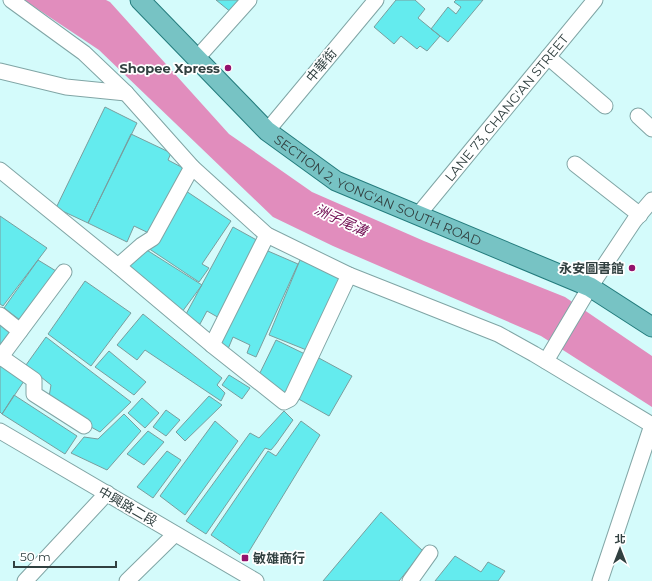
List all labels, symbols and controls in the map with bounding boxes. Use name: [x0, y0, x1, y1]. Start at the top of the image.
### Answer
street label: LANE 73, CHANG'AN STREET: [441, 31, 572, 184]
street label: 中華街: [302, 45, 340, 85]
place label: Shopee Xpress: [119, 60, 220, 76]
marker: Shopee Xpress: [223, 63, 233, 73]
street label: SECTION 2, YONG'AN SOUTH ROAD: [271, 131, 484, 249]
water label: 洲子尾溝: [312, 200, 372, 241]
place label: 永安圖書館: [559, 260, 624, 276]
marker: 永安圖書館: [627, 263, 637, 273]
street label: 中興路二段: [96, 483, 160, 529]
north arrow: [600, 529, 640, 569]
text: 北: [615, 532, 626, 546]
scale bar: [14, 543, 116, 569]
text: 50 m: [20, 549, 51, 564]
place label: 敏雄商行: [253, 550, 305, 566]
marker: 敏雄商行: [240, 553, 250, 563]

